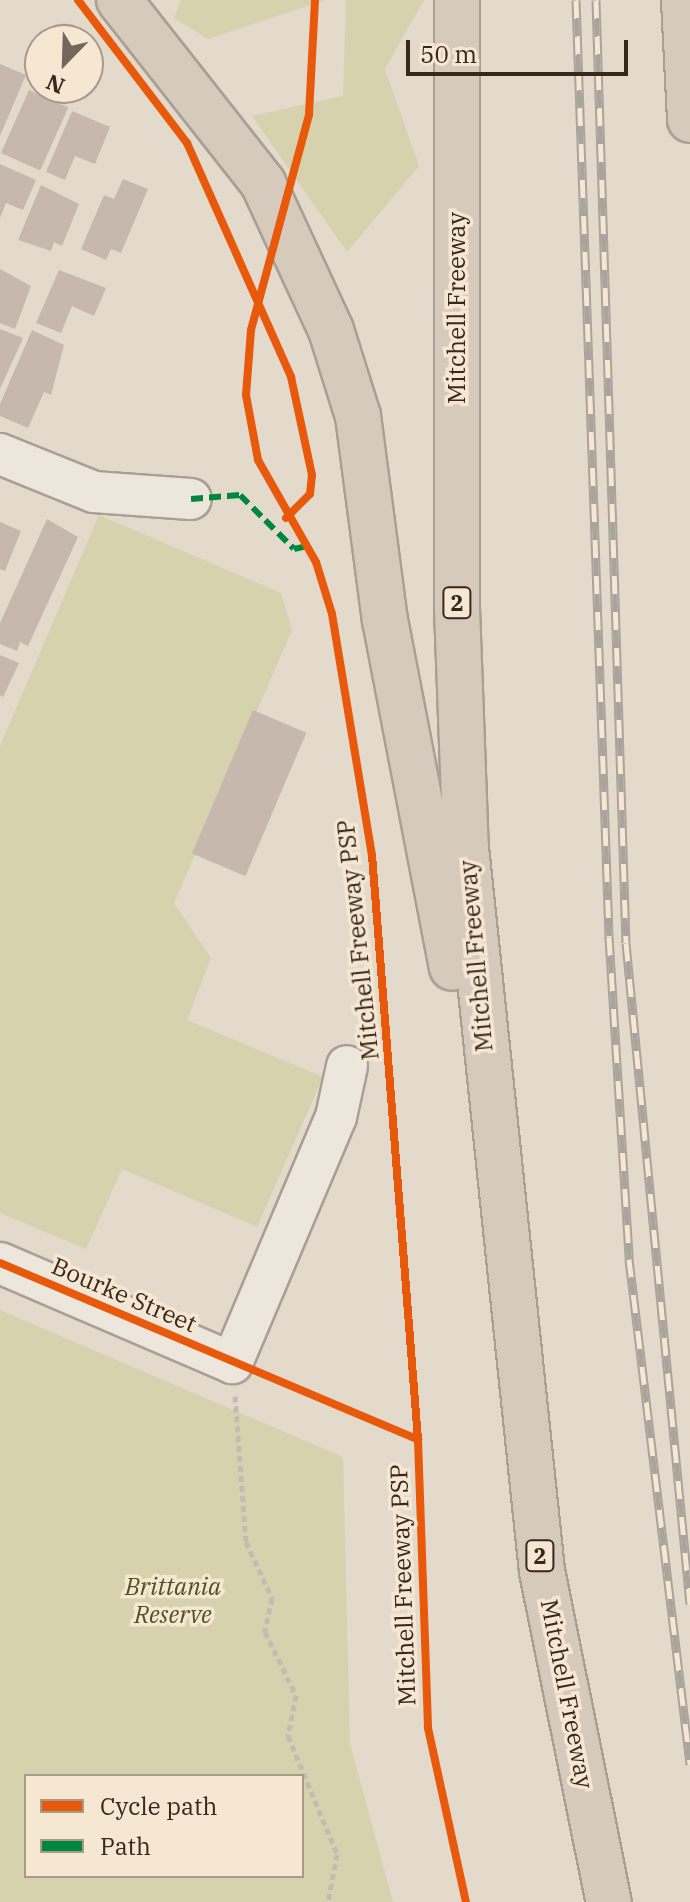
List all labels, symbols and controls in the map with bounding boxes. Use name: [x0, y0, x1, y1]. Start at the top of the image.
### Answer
north arrow: [24, 24, 104, 104]
scale bar: [410, 24, 632, 74]
text: 50 m: [420, 38, 477, 70]
text: N: [42, 68, 69, 101]
street label: Mitchell Freeway: [443, 212, 471, 404]
road number: 2: [441, 585, 473, 621]
street label: Mitchell Freeway PSP: [331, 818, 385, 1062]
street label: Mitchell Freeway: [453, 859, 499, 1053]
street label: Bourke Street: [47, 1252, 201, 1338]
street label: Mitchell Freeway PSP: [384, 1464, 422, 1706]
road number: 2: [524, 1538, 556, 1574]
park label: Brittania Reserve: [125, 1573, 221, 1629]
street label: Mitchell Freeway: [535, 1597, 599, 1791]
legend: [24, 1774, 304, 1878]
text: Cycle path: [100, 1790, 217, 1822]
text: Path: [100, 1830, 151, 1862]

